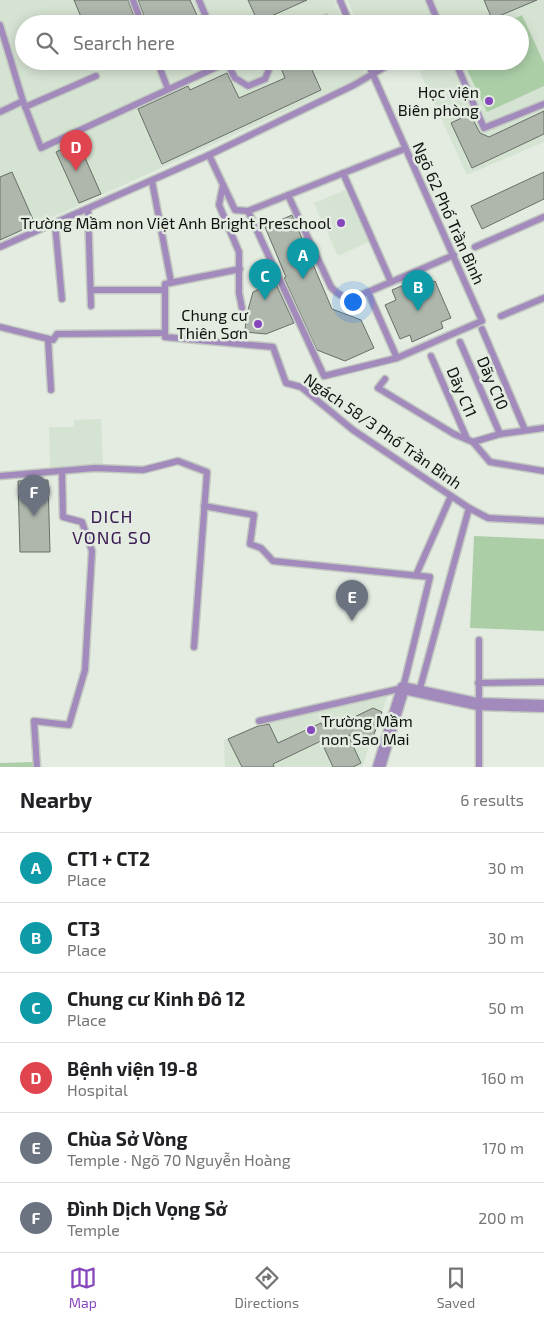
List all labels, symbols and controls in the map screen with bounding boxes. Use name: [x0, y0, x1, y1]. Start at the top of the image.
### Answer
search box: [15, 15, 529, 70]
icon: search: [33, 29, 61, 57]
text: Search here: [73, 31, 175, 54]
place label: Học viện Biên phòng: [398, 82, 479, 119]
marker: Học viện Biên phòng: [483, 95, 495, 107]
pin: D: [60, 130, 92, 171]
street label: Ngõ 62 Phố Trần Bình: [409, 139, 489, 287]
place label: Trường Mầm non Việt Anh Bright Preschool: [21, 213, 331, 232]
marker: Trường Mầm non Việt Anh Bright Preschool: [335, 217, 347, 229]
pin: A: [287, 238, 319, 279]
pin: C: [249, 259, 281, 300]
pin: B: [402, 270, 434, 311]
your location: [340, 289, 366, 315]
place label: Chung cư Thiên Sơn: [176, 305, 248, 342]
marker: Chung cư Thiên Sơn: [252, 318, 264, 330]
street label: Dãy C10: [474, 353, 513, 412]
street label: Dãy C11: [443, 364, 482, 420]
street label: Ngách 58/3 Phố Trần Bình: [301, 369, 466, 492]
pin: F: [18, 475, 50, 516]
district label: DICH VONG SO: [72, 505, 152, 548]
pin: E: [336, 580, 368, 621]
place label: Trường Mầm non Sao Mai: [321, 711, 413, 748]
marker: Trường Mầm non Sao Mai: [305, 724, 317, 736]
text: Nearby: [20, 787, 92, 812]
text: 6 results: [460, 790, 524, 809]
text: CT1 + CT2: [67, 847, 150, 870]
text: A: [31, 858, 41, 877]
text: 30 m: [488, 858, 524, 877]
text: Place: [67, 870, 106, 889]
text: CT3: [67, 917, 100, 940]
text: B: [31, 928, 41, 947]
text: 30 m: [488, 928, 524, 947]
text: Place: [67, 940, 106, 959]
text: Chung cư Kinh Đô 12: [67, 987, 245, 1010]
text: C: [31, 998, 41, 1017]
text: 50 m: [488, 998, 524, 1017]
text: Place: [67, 1010, 106, 1029]
text: Bệnh viện 19-8: [67, 1057, 198, 1080]
text: D: [31, 1068, 41, 1087]
text: 160 m: [481, 1068, 524, 1087]
text: Hospital: [67, 1080, 128, 1099]
text: Chùa Sở Vòng: [67, 1127, 187, 1150]
text: E: [31, 1138, 41, 1157]
text: 170 m: [482, 1138, 524, 1157]
text: Temple · Ngõ 70 Nguyễn Hoàng: [67, 1150, 291, 1169]
text: Đình Dịch Vọng Sở: [67, 1197, 227, 1220]
text: F: [32, 1208, 40, 1227]
text: 200 m: [478, 1208, 524, 1227]
text: Temple: [67, 1220, 120, 1239]
tab: Map: [69, 1264, 97, 1311]
tab: Directions: [235, 1264, 299, 1311]
tab: Saved: [437, 1264, 475, 1311]

